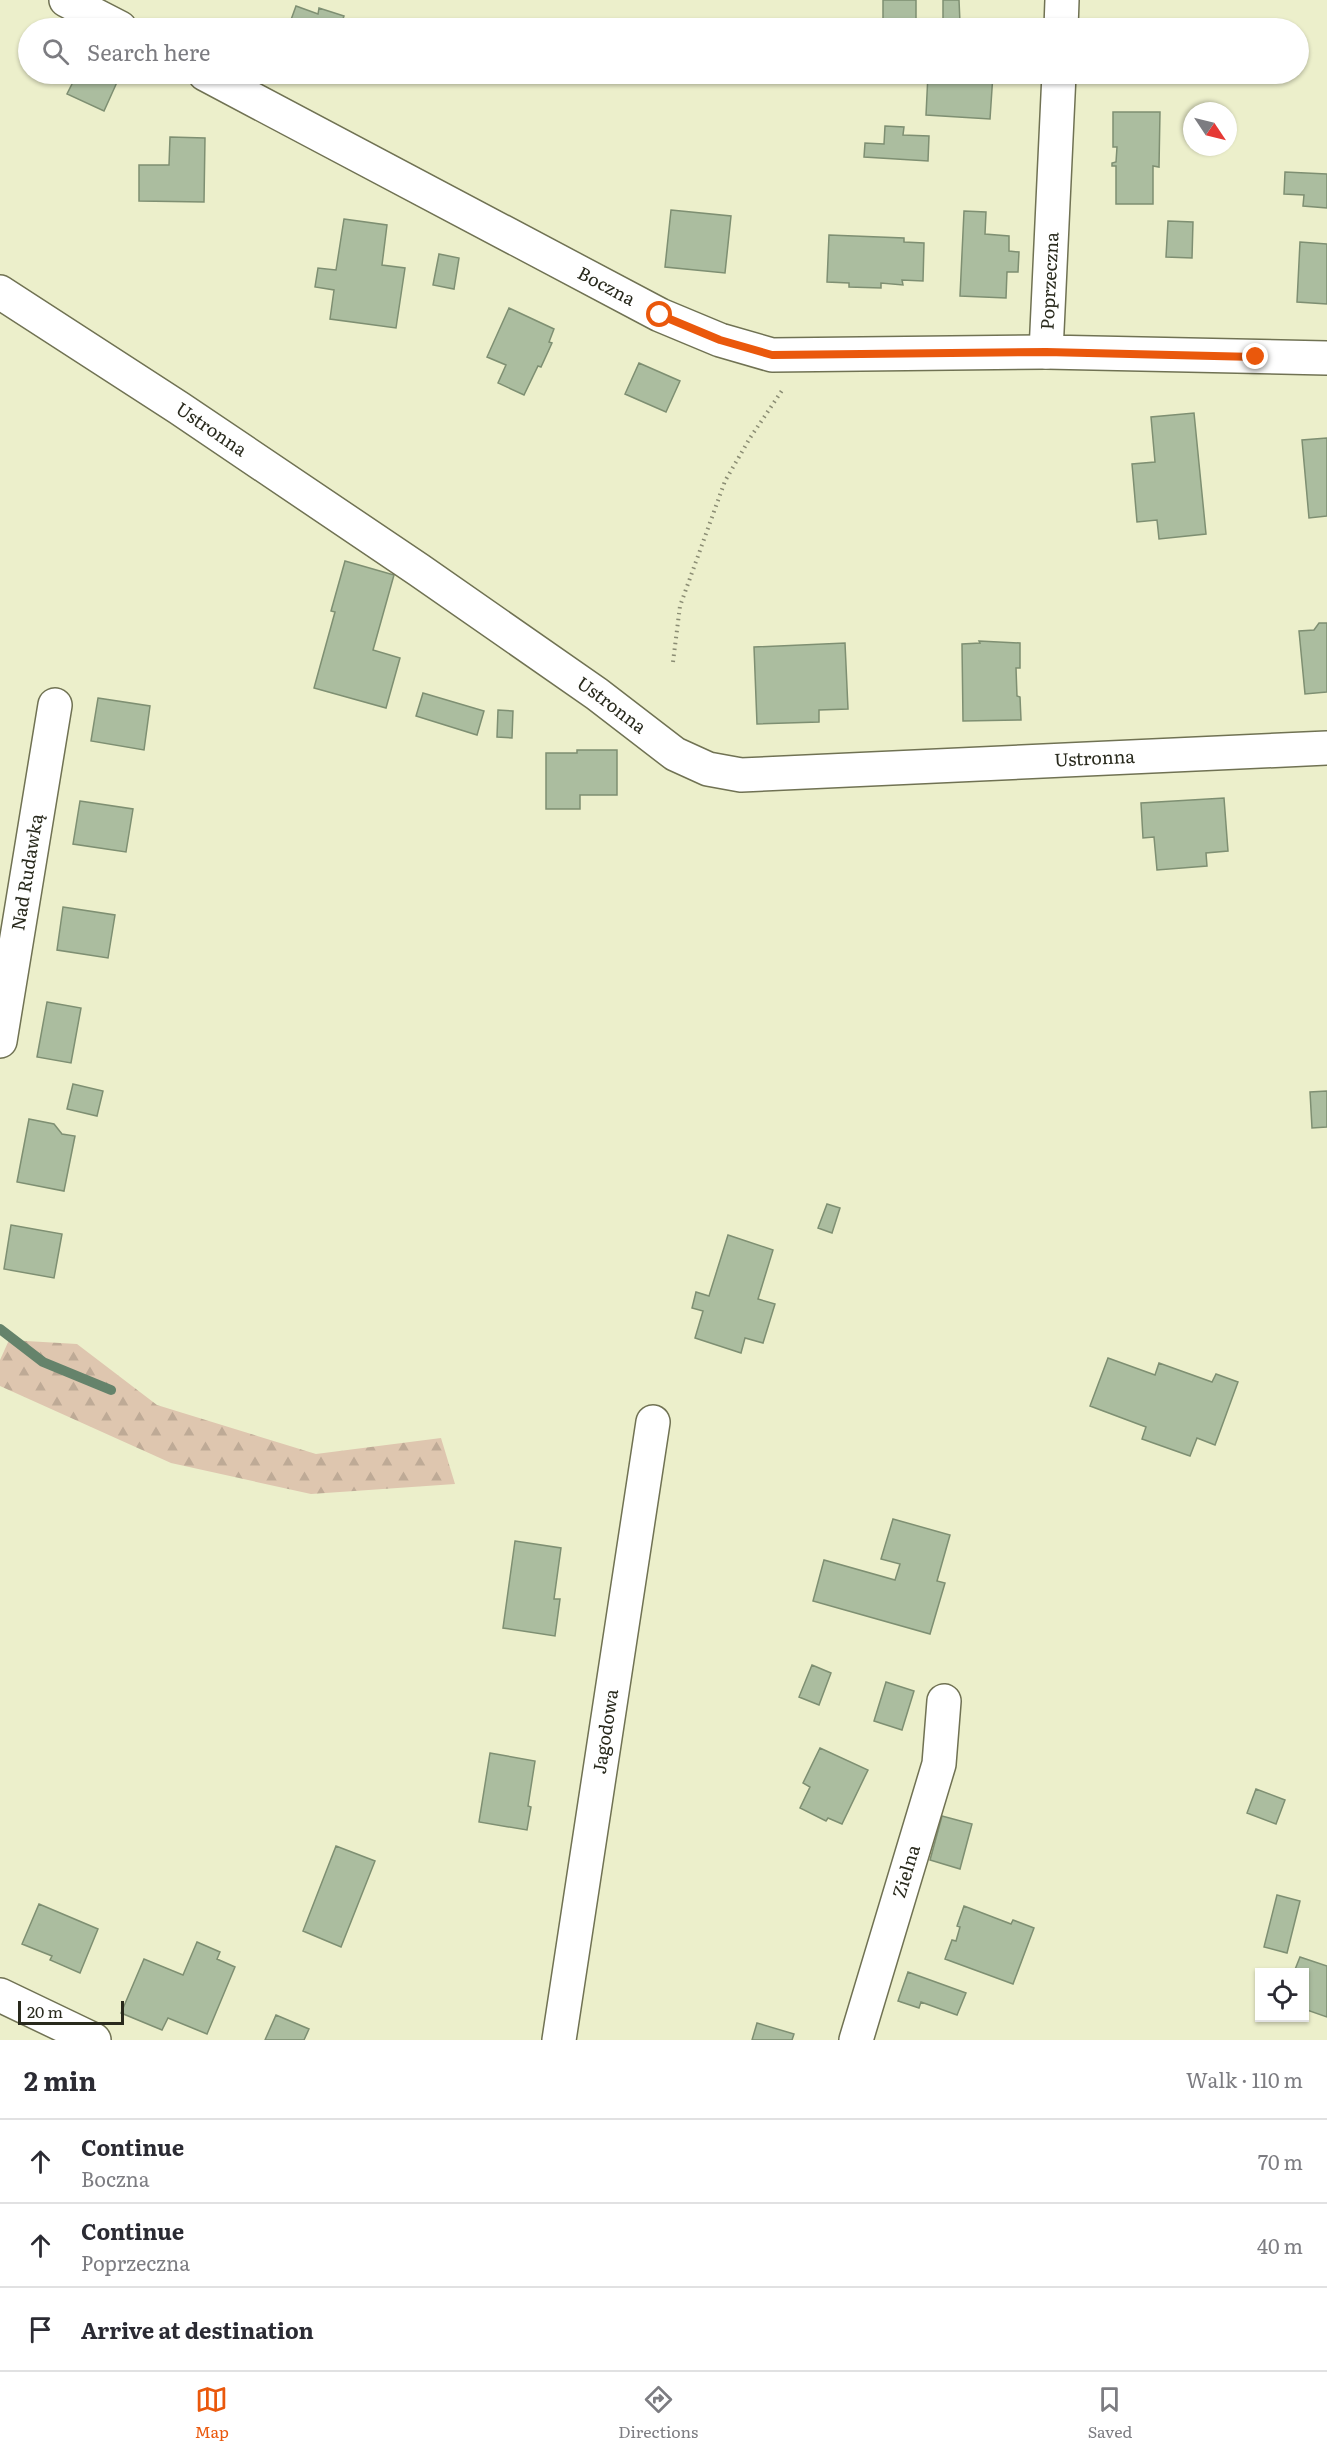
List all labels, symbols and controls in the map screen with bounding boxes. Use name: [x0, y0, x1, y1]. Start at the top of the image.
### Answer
search box: [18, 18, 1309, 84]
icon: search: [39, 35, 72, 68]
text: Search here: [87, 35, 210, 68]
north arrow: [1183, 102, 1237, 156]
street label: Poprzeczna: [1032, 231, 1065, 331]
street label: Boczna: [573, 259, 641, 312]
route start: [646, 301, 672, 327]
route end: [1242, 343, 1268, 369]
street label: Ustronna: [171, 395, 253, 462]
street label: Ustronna: [572, 669, 653, 739]
street label: Ustronna: [1054, 742, 1136, 773]
street label: Nad Rudawką: [3, 811, 49, 932]
street label: Jagodowa: [585, 1687, 624, 1776]
street label: Zielna: [884, 1841, 926, 1901]
map controls: [1255, 1968, 1309, 2022]
button: locate: [1255, 1968, 1309, 2022]
scale bar: [18, 1998, 124, 2026]
text: 20 m: [27, 1999, 63, 2023]
text: 2 min: [24, 2060, 97, 2099]
text: Walk · 110 m: [1186, 2064, 1303, 2094]
text: Continue: [81, 2130, 184, 2163]
icon: ahead: [24, 2145, 57, 2178]
text: 70 m: [1258, 2146, 1303, 2176]
text: Boczna: [81, 2163, 150, 2193]
text: Continue: [81, 2214, 184, 2247]
icon: ahead: [24, 2229, 57, 2262]
text: 40 m: [1257, 2230, 1303, 2260]
text: Poprzeczna: [81, 2247, 190, 2277]
icon: arrive: [24, 2313, 57, 2346]
text: Arrive at destination: [81, 2313, 314, 2346]
tab: Map: [195, 2383, 229, 2443]
tab: Directions: [618, 2383, 698, 2443]
tab: Saved: [1088, 2383, 1132, 2443]

